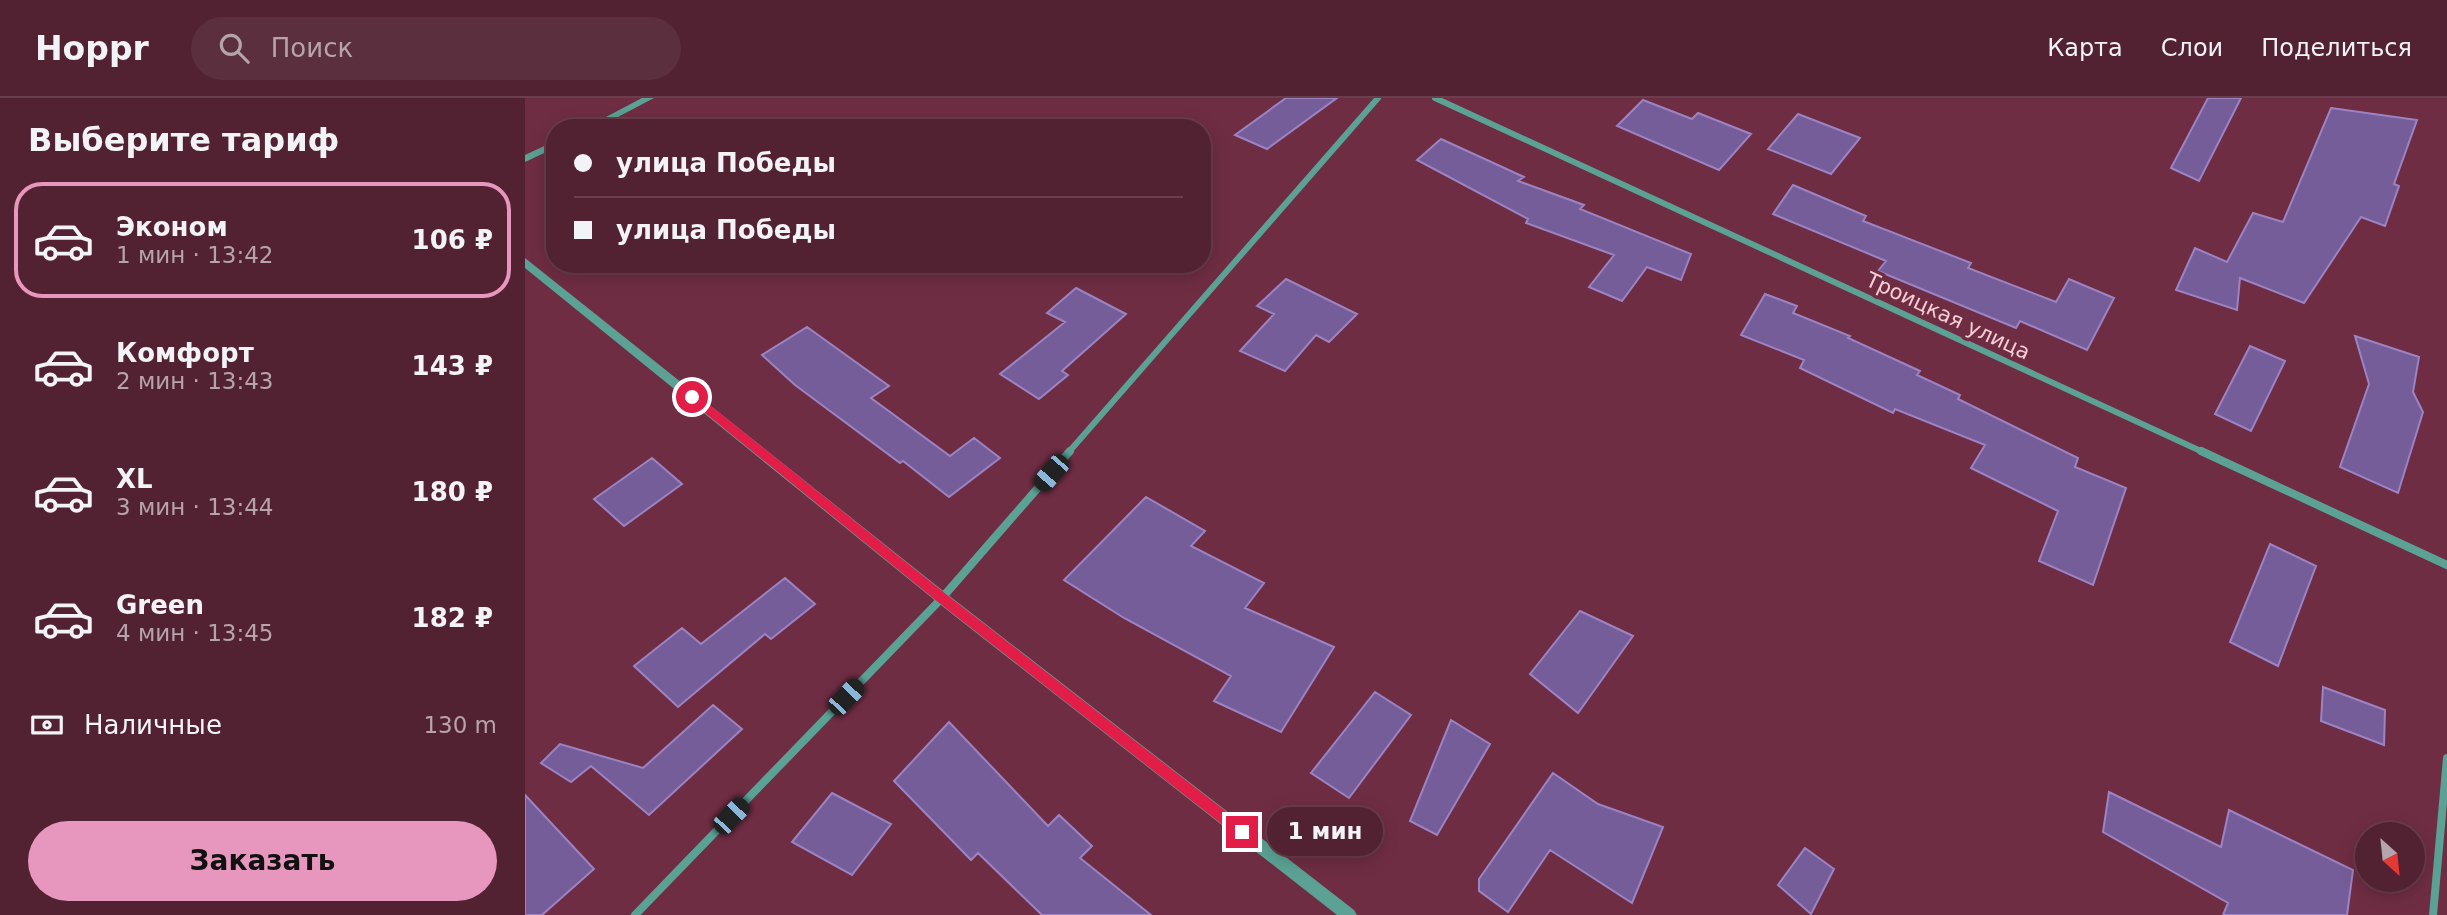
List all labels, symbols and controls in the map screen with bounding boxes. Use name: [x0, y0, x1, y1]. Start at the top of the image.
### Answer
search box: [191, 17, 681, 80]
text: Hoppr: [35, 29, 149, 68]
icon: search: [215, 29, 253, 67]
text: Поиск: [271, 33, 353, 63]
text: Карта: [2047, 34, 2123, 62]
text: Слои: [2161, 34, 2223, 62]
text: Поделиться: [2261, 34, 2412, 62]
text: Выберите тариф: [28, 121, 339, 159]
text: улица Победы: [616, 148, 836, 178]
icon: car: [32, 209, 95, 272]
text: Эконом: [116, 212, 228, 242]
text: улица Победы: [616, 215, 836, 245]
text: 106 ₽: [412, 225, 493, 255]
text: 1 мин · 13:42: [116, 242, 274, 268]
street label: Троицкая улица: [1861, 267, 2034, 365]
icon: car: [32, 335, 95, 398]
text: Комфорт: [116, 338, 254, 368]
text: 143 ₽: [412, 351, 493, 381]
text: 2 мин · 13:43: [116, 368, 274, 394]
route start: [676, 381, 708, 413]
car: [1030, 450, 1073, 496]
icon: car: [32, 461, 95, 524]
text: XL: [116, 464, 153, 494]
text: 180 ₽: [412, 477, 493, 507]
text: 3 мин · 13:44: [116, 494, 274, 520]
icon: car: [32, 587, 95, 650]
text: Green: [116, 590, 204, 620]
text: 182 ₽: [412, 603, 493, 633]
text: 4 мин · 13:45: [116, 620, 274, 646]
car: [824, 675, 869, 719]
icon: cash: [28, 706, 66, 744]
text: Наличные: [84, 710, 222, 740]
text: 130 m: [423, 712, 497, 738]
car: [709, 794, 754, 838]
callout: 1 мин: [1267, 808, 1382, 856]
route end: [1226, 816, 1258, 848]
text: 1 мин: [1288, 818, 1362, 844]
button: Заказать: [28, 821, 497, 901]
north arrow: [2355, 822, 2425, 892]
map controls: [2355, 822, 2425, 892]

